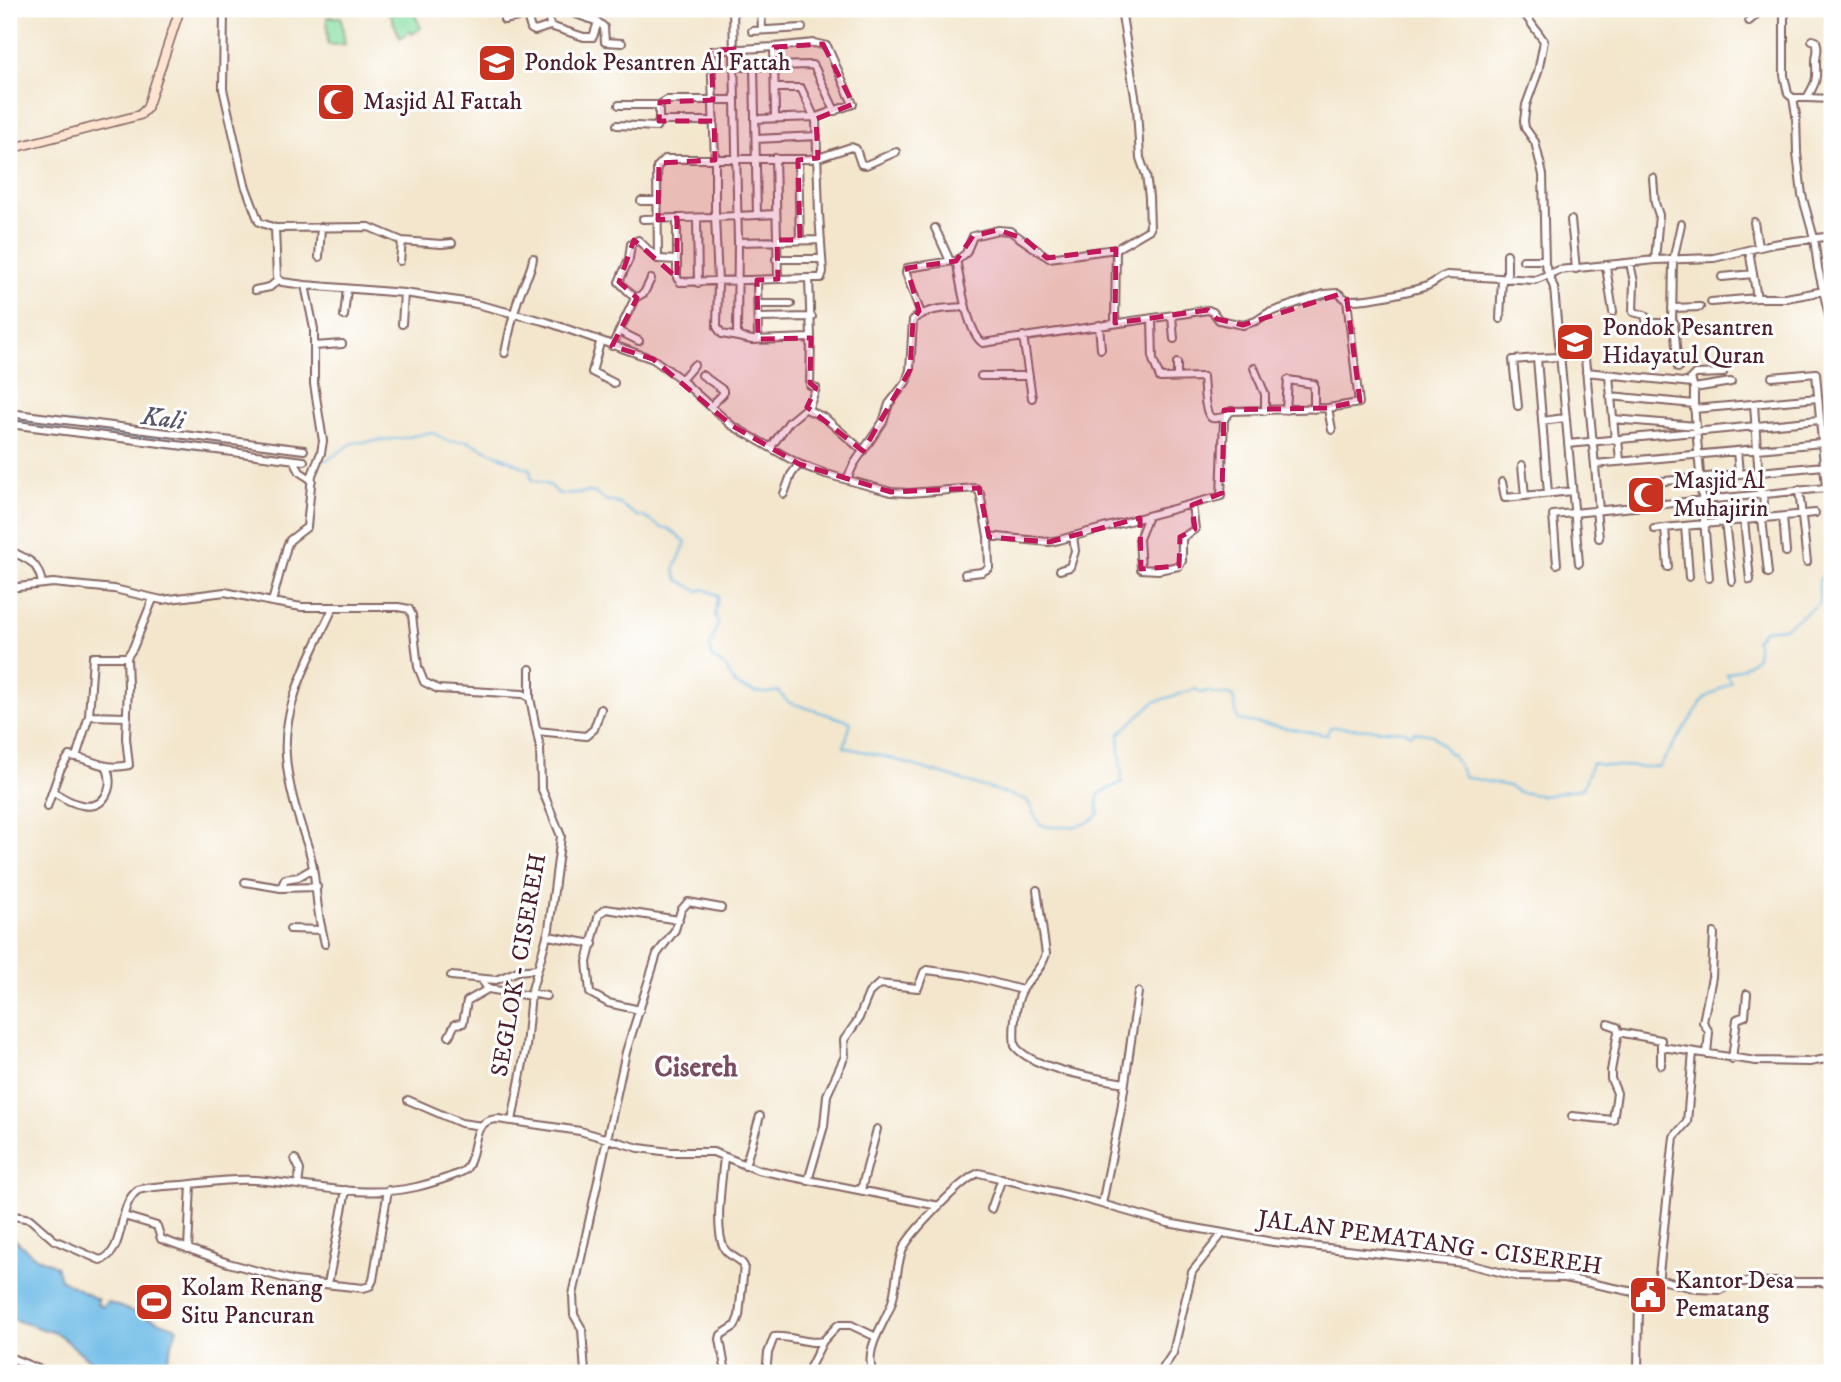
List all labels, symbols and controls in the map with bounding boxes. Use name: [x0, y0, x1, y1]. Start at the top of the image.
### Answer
school or university icon: Pondok Pesantren Al Fattah: [476, 42, 518, 84]
place label: Pondok Pesantren Al Fattah: [524, 48, 791, 78]
mosque icon: Masjid Al Fattah: [315, 81, 357, 123]
place label: Masjid Al Fattah: [363, 87, 523, 117]
place label: Pondok Pesantren Hidayatul Quran: [1602, 313, 1774, 371]
school or university icon: Pondok Pesantren Hidayatul Quran: [1554, 321, 1596, 363]
water label: Kali: [138, 400, 189, 439]
place label: Masjid Al Muhajirin: [1673, 466, 1769, 524]
mosque icon: Masjid Al Muhajirin: [1625, 474, 1667, 516]
street label: SEGLOK - CISEREH: [485, 851, 553, 1079]
district label: Cisereh: [654, 1050, 738, 1085]
street label: JALAN PEMATANG - CISEREH: [1254, 1204, 1604, 1282]
place label: Kantor Desa Pematang: [1675, 1266, 1795, 1324]
place label: Kolam Renang Situ Pancuran: [181, 1273, 323, 1331]
public building icon: Kantor Desa Pematang: [1627, 1274, 1669, 1316]
sports icon: Kolam Renang Situ Pancuran: [133, 1281, 175, 1323]

